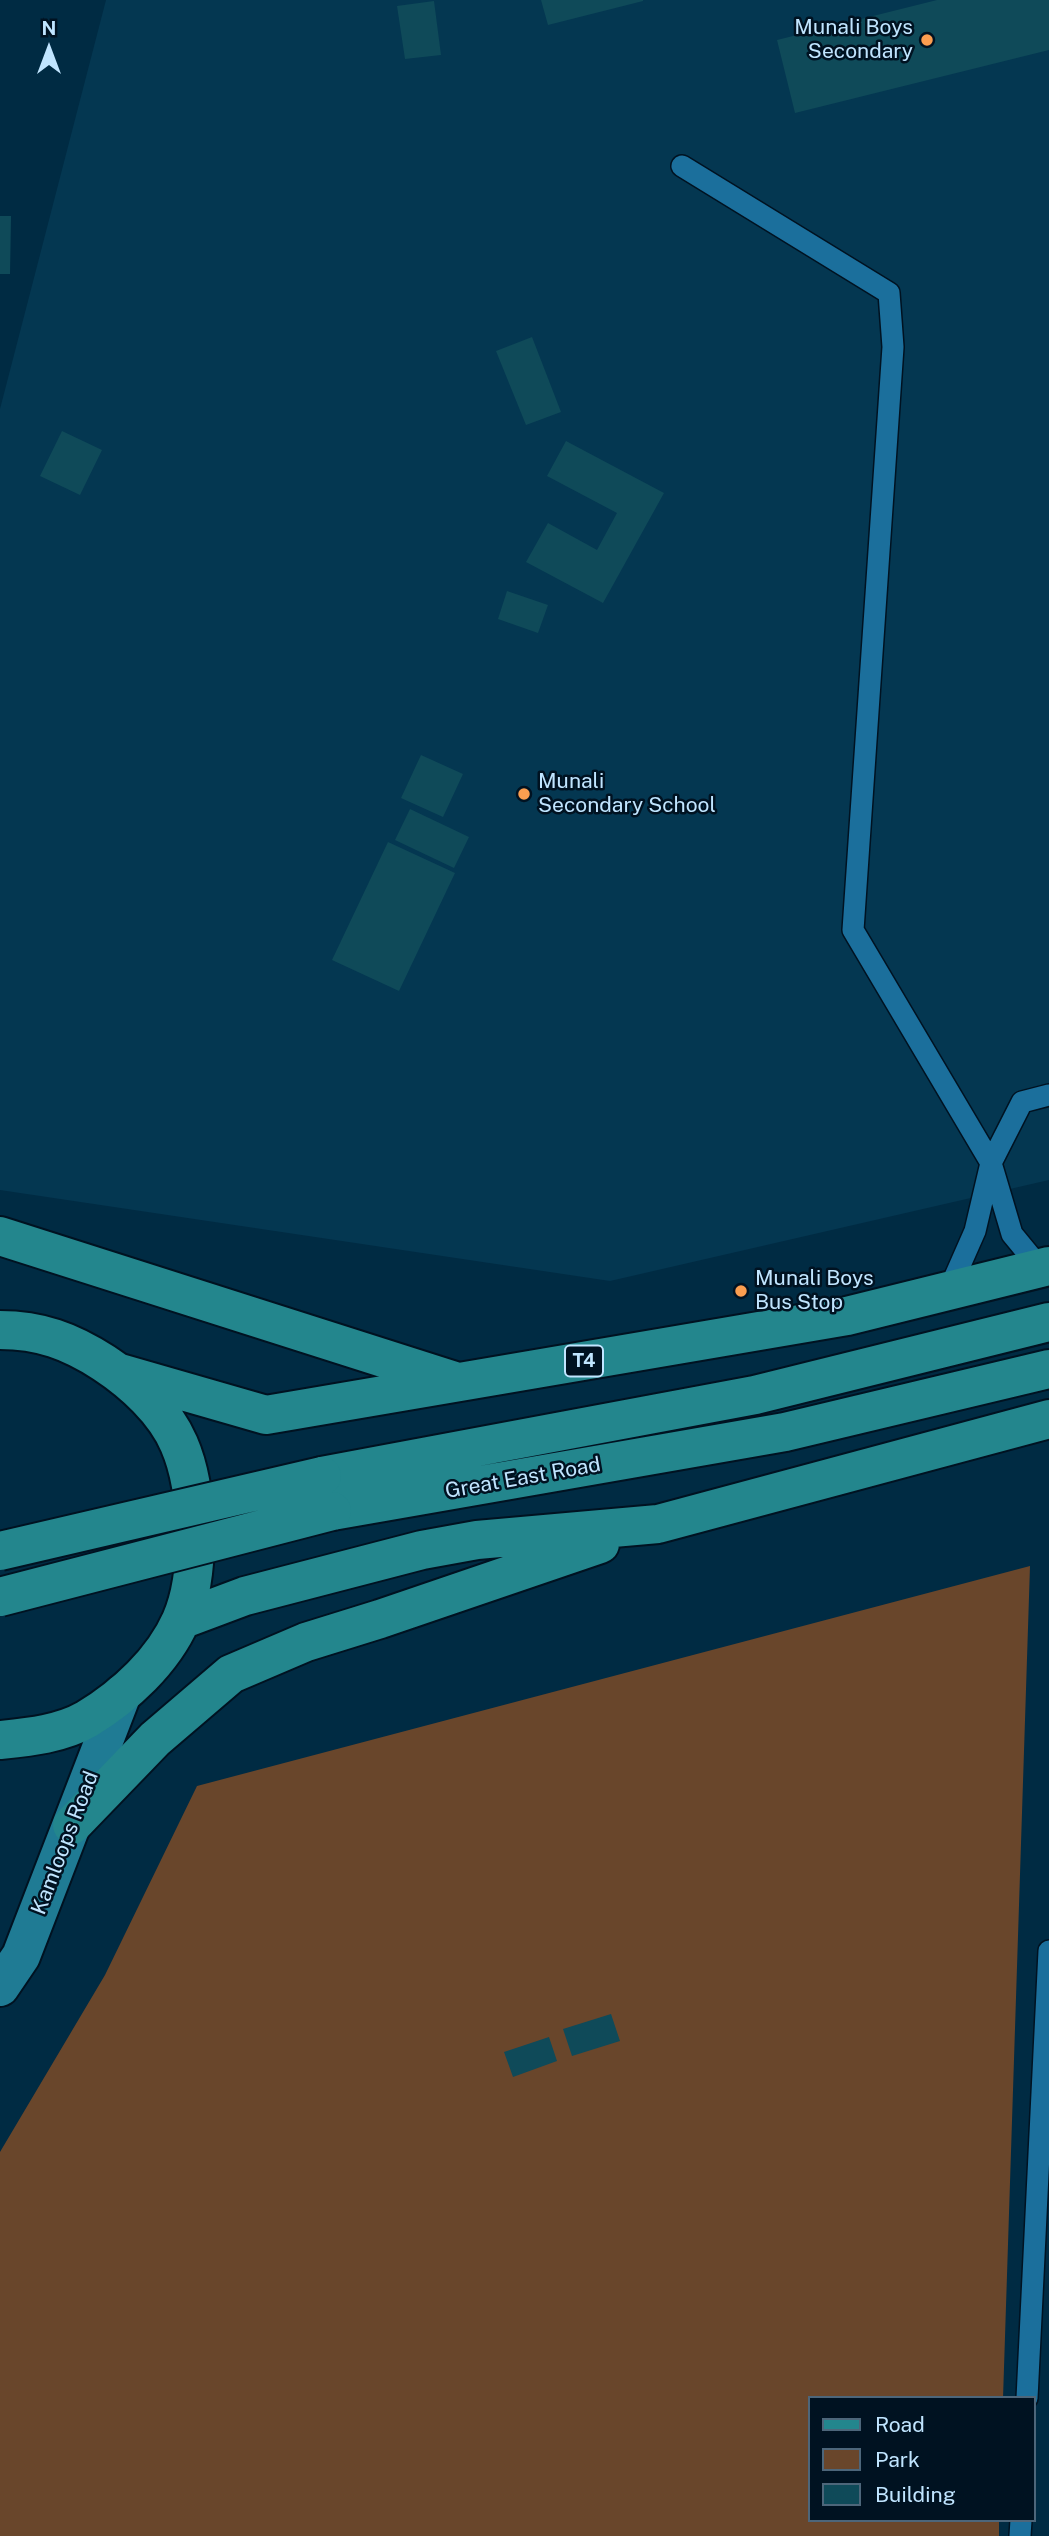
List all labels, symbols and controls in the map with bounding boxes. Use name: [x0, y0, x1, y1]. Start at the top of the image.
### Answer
north arrow: [14, 14, 84, 84]
place label: Munali Boys Secondary: [794, 15, 913, 65]
text: N: [42, 17, 56, 39]
marker: Munali Boys Secondary: [919, 32, 935, 48]
place label: Munali Secondary School: [538, 769, 716, 819]
marker: Munali Secondary School: [516, 786, 532, 802]
place label: Munali Boys Bus Stop: [755, 1266, 874, 1316]
marker: Munali Boys Bus Stop: [733, 1283, 749, 1299]
road number: T4: [565, 1345, 603, 1376]
street label: Great East Road: [443, 1452, 603, 1504]
street label: Kamloops Road: [26, 1768, 104, 1918]
legend: [808, 2396, 1035, 2522]
text: Road: [875, 2412, 925, 2437]
text: Park: [875, 2447, 920, 2472]
text: Building: [875, 2482, 956, 2507]

